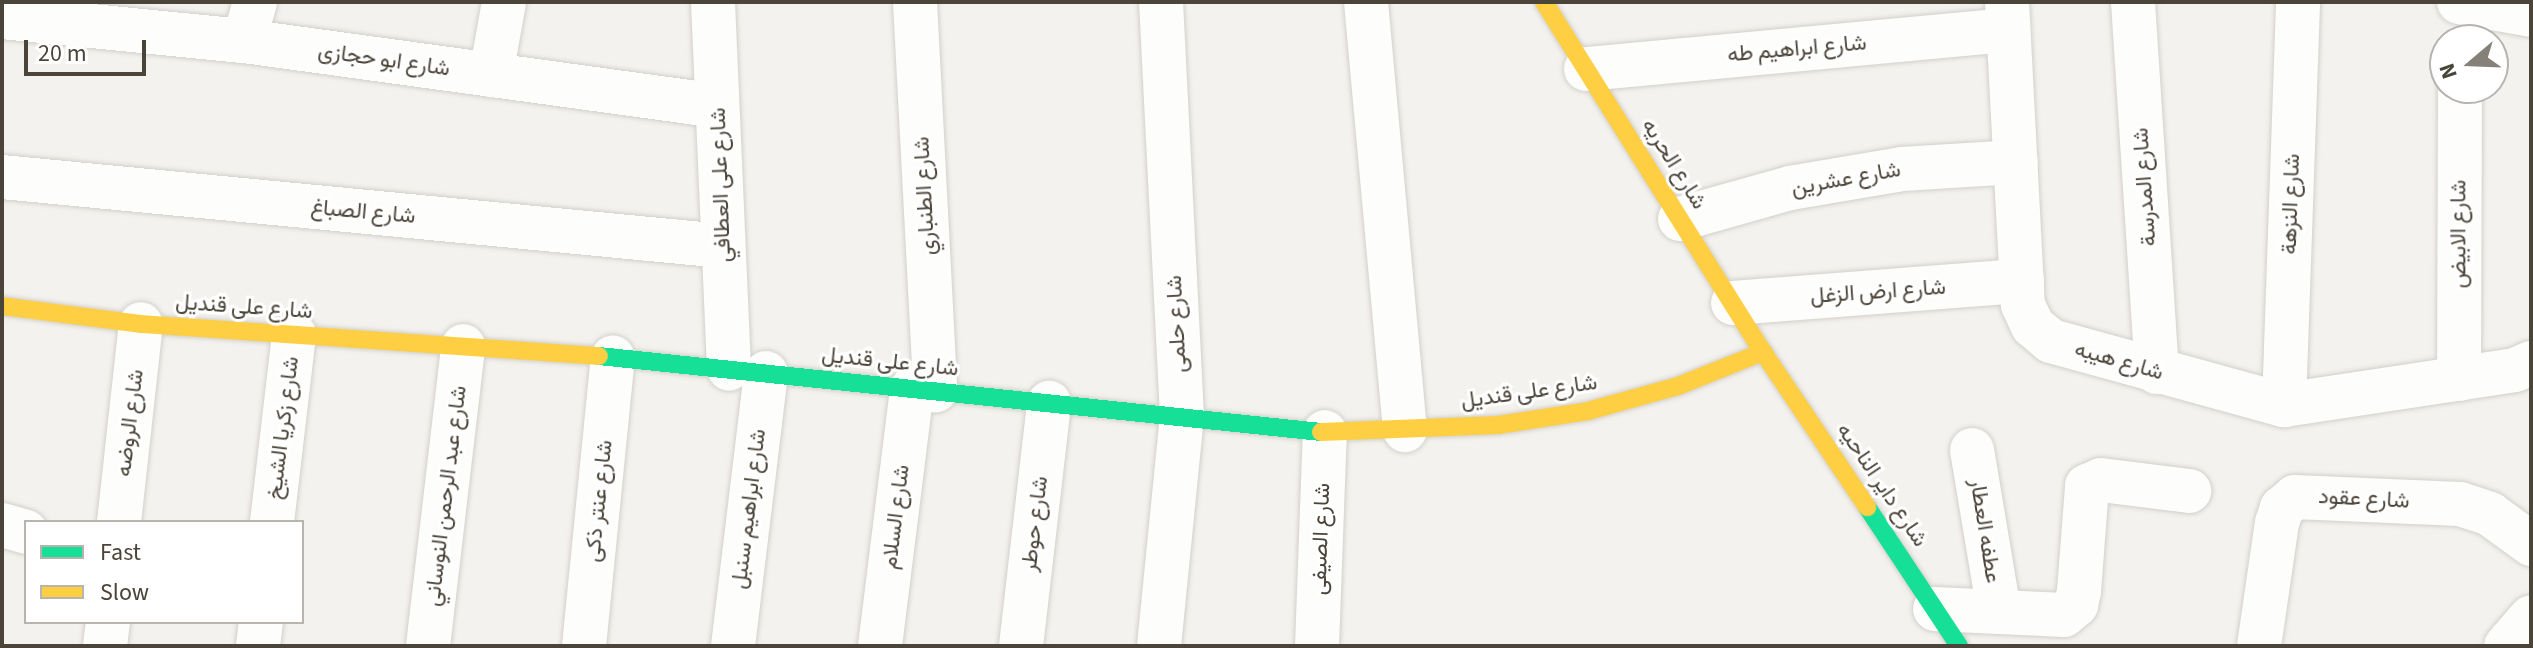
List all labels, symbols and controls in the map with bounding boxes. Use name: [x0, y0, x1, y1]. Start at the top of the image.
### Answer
scale bar: [28, 24, 150, 74]
north arrow: [2429, 24, 2509, 104]
street label: شارع ابراهيم طه: [1726, 30, 1868, 68]
text: 20 m: [38, 36, 87, 71]
street label: شارع ابو حجازى: [316, 38, 452, 82]
text: N: [2431, 59, 2466, 83]
street label: شارع على العطافي: [705, 107, 737, 263]
street label: شارع الحريه: [1636, 114, 1712, 214]
street label: شارع المدرسة: [2128, 127, 2162, 247]
street label: شارع الطنباري: [909, 136, 941, 256]
street label: شارع النزهة: [2276, 153, 2306, 255]
street label: شارع عشرين: [1789, 156, 1903, 202]
street label: شارع الابيض: [2446, 180, 2472, 288]
street label: شارع الصباغ: [310, 194, 416, 230]
street label: شارع ارض الزغل: [1809, 274, 1947, 310]
street label: شارع حلمى: [1161, 275, 1193, 373]
street label: شارع على قنديل: [175, 289, 313, 325]
street label: شارع هيبه: [2072, 336, 2166, 386]
street label: شارع على قنديل: [820, 342, 960, 382]
street label: شارع زكريا الشيخ: [261, 355, 305, 501]
street label: شارع الروضه: [110, 368, 150, 478]
street label: شارع على قنديل: [1459, 369, 1599, 415]
street label: شارع عبد الرحمن النوساني: [419, 384, 473, 608]
street label: شارع داير الناحيه: [1831, 418, 1933, 552]
street label: شارع ابراهيم سنبل: [726, 427, 772, 591]
street label: شارع عنتر ذكى: [579, 439, 619, 563]
street label: شارع السلام: [877, 463, 915, 571]
street label: شارع حوطر: [1016, 475, 1054, 573]
street label: عطفه العطار: [1964, 477, 2006, 585]
street label: شارع الصيفى: [1306, 482, 1336, 596]
street label: شارع عقود: [2318, 483, 2410, 515]
legend: [24, 520, 304, 624]
text: Fast: [100, 535, 141, 570]
text: Slow: [100, 575, 149, 610]

